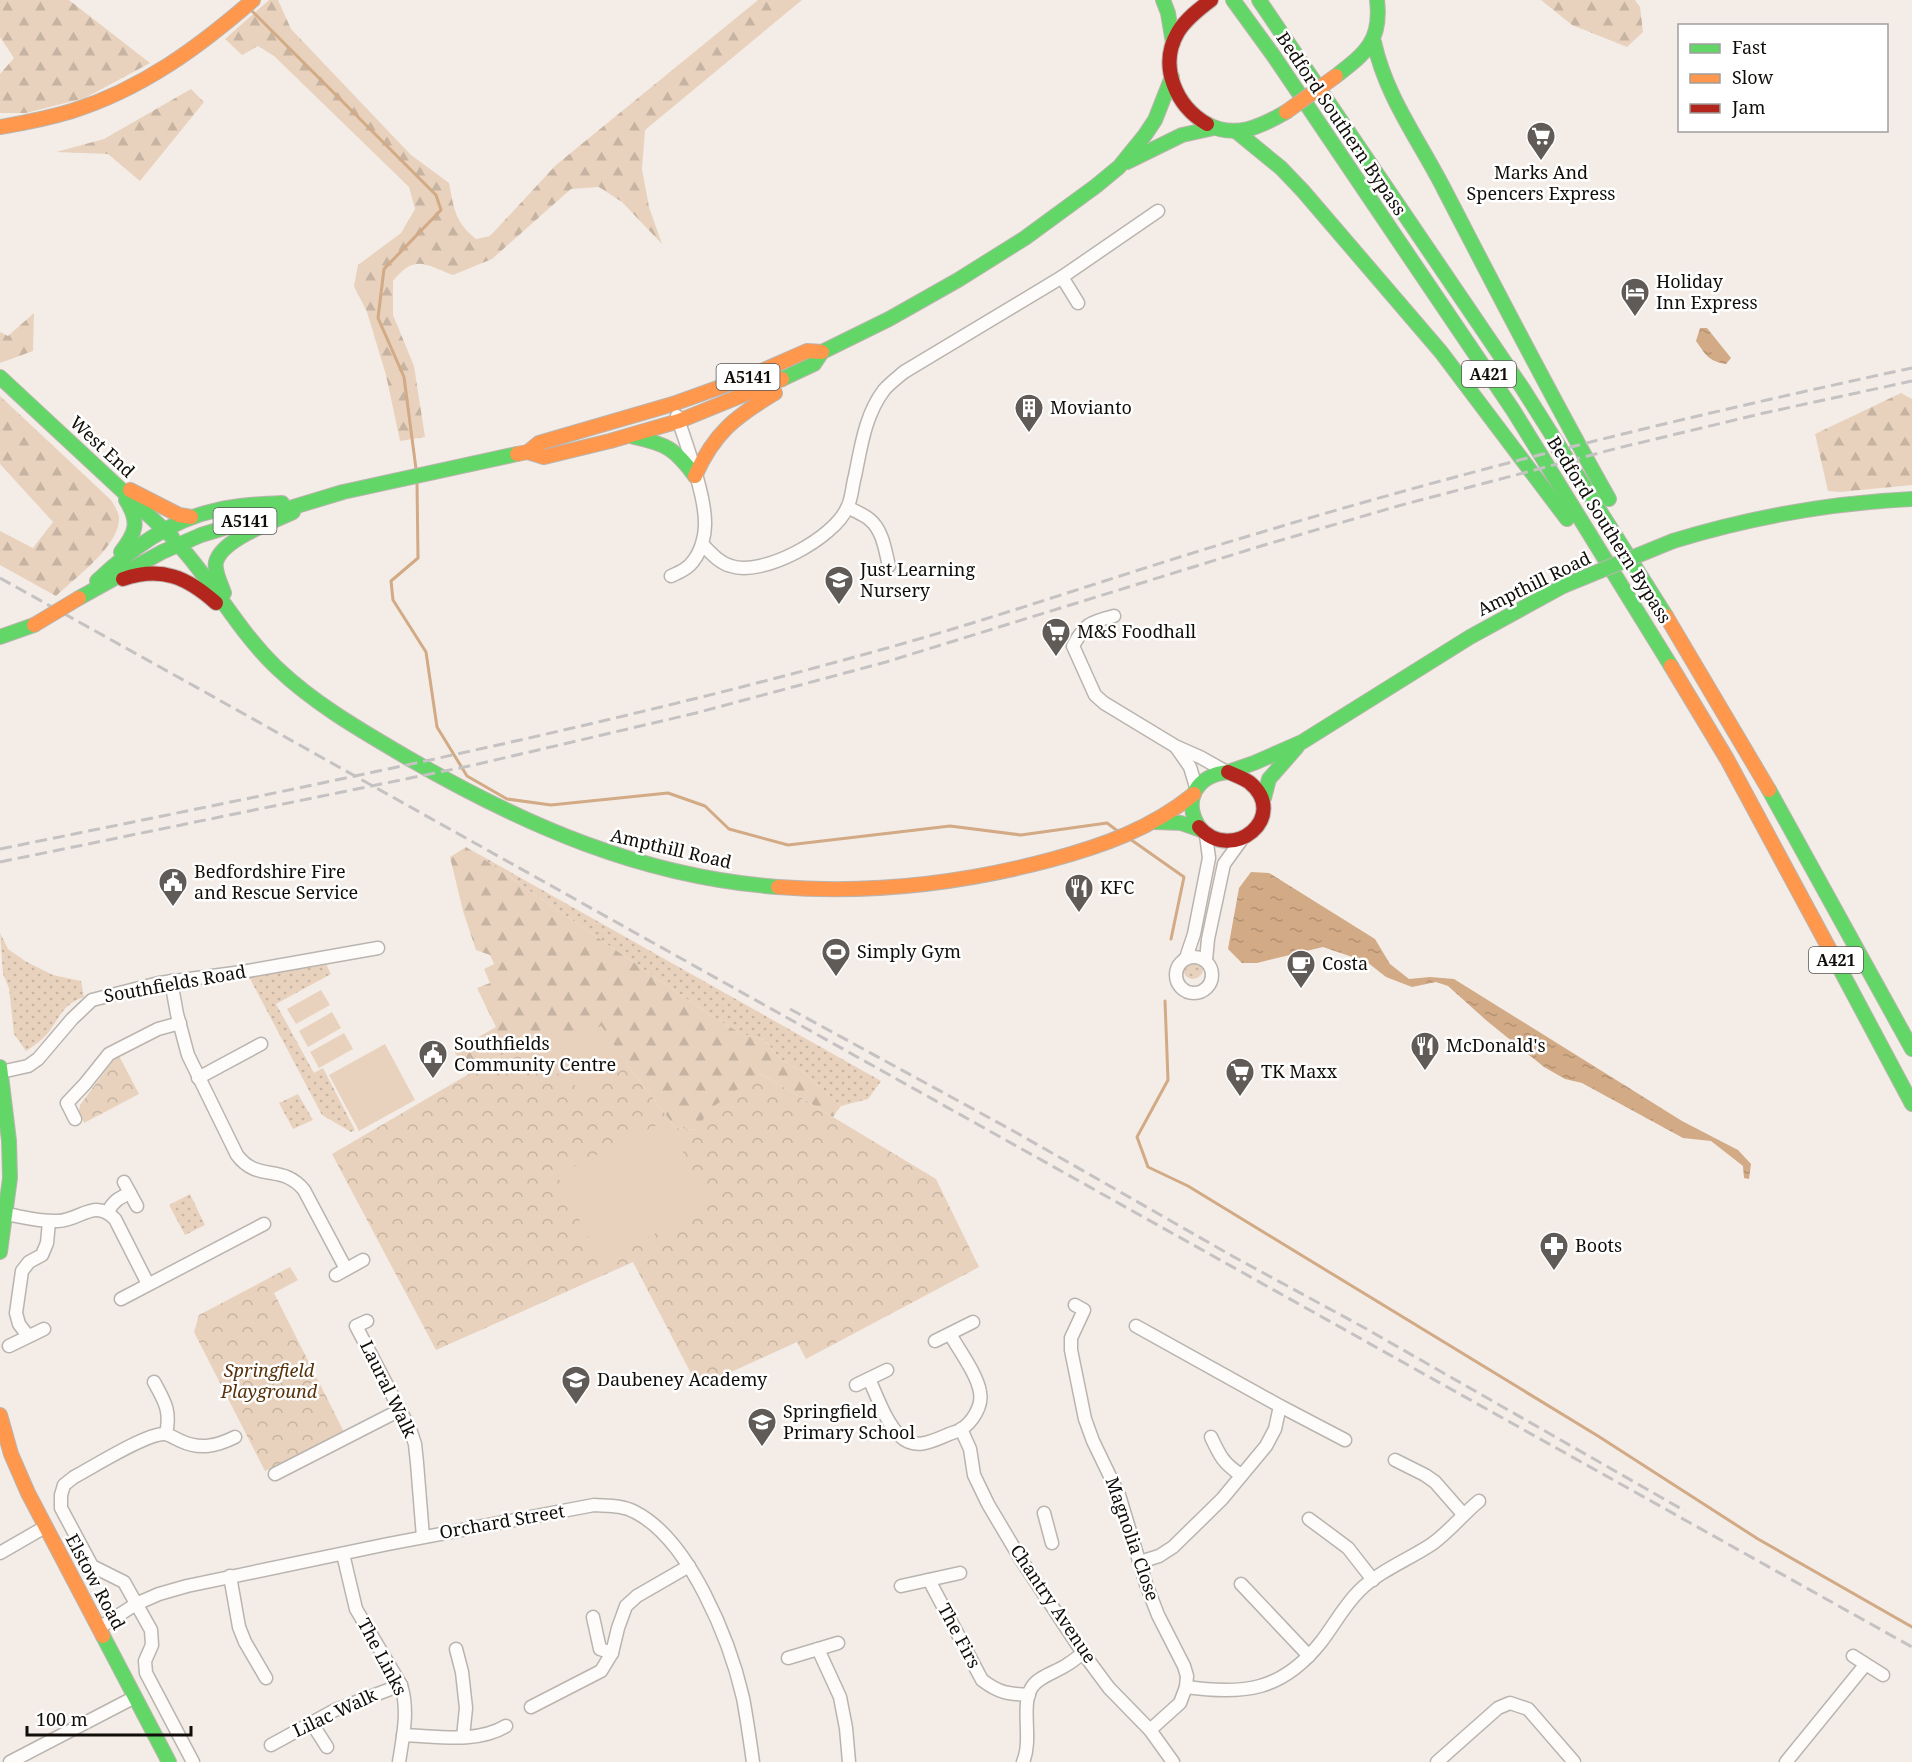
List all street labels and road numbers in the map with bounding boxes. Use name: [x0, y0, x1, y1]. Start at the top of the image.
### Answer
street label: Bedford Southern Bypass: [1271, 27, 1412, 220]
road number: A421: [1462, 361, 1516, 387]
road number: A5141: [716, 364, 780, 390]
street label: West End: [65, 410, 140, 482]
street label: Bedford Southern Bypass: [1542, 431, 1677, 628]
road number: A5141: [214, 508, 276, 534]
street label: Ampthill Road: [1473, 545, 1594, 621]
street label: Ampthill Road: [608, 822, 734, 874]
road number: A421: [1809, 947, 1863, 973]
street label: Southfields Road: [102, 959, 248, 1007]
street label: Laural Walk: [355, 1336, 423, 1441]
street label: Magnolia Close: [1100, 1473, 1165, 1604]
street label: Orchard Street: [437, 1498, 566, 1544]
street label: Elstow Road: [61, 1529, 131, 1634]
street label: Chantry Avenue: [1005, 1539, 1102, 1667]
street label: The Firs: [933, 1599, 987, 1672]
street label: The Links: [353, 1614, 413, 1699]
street label: Lilac Walk: [289, 1682, 381, 1742]

